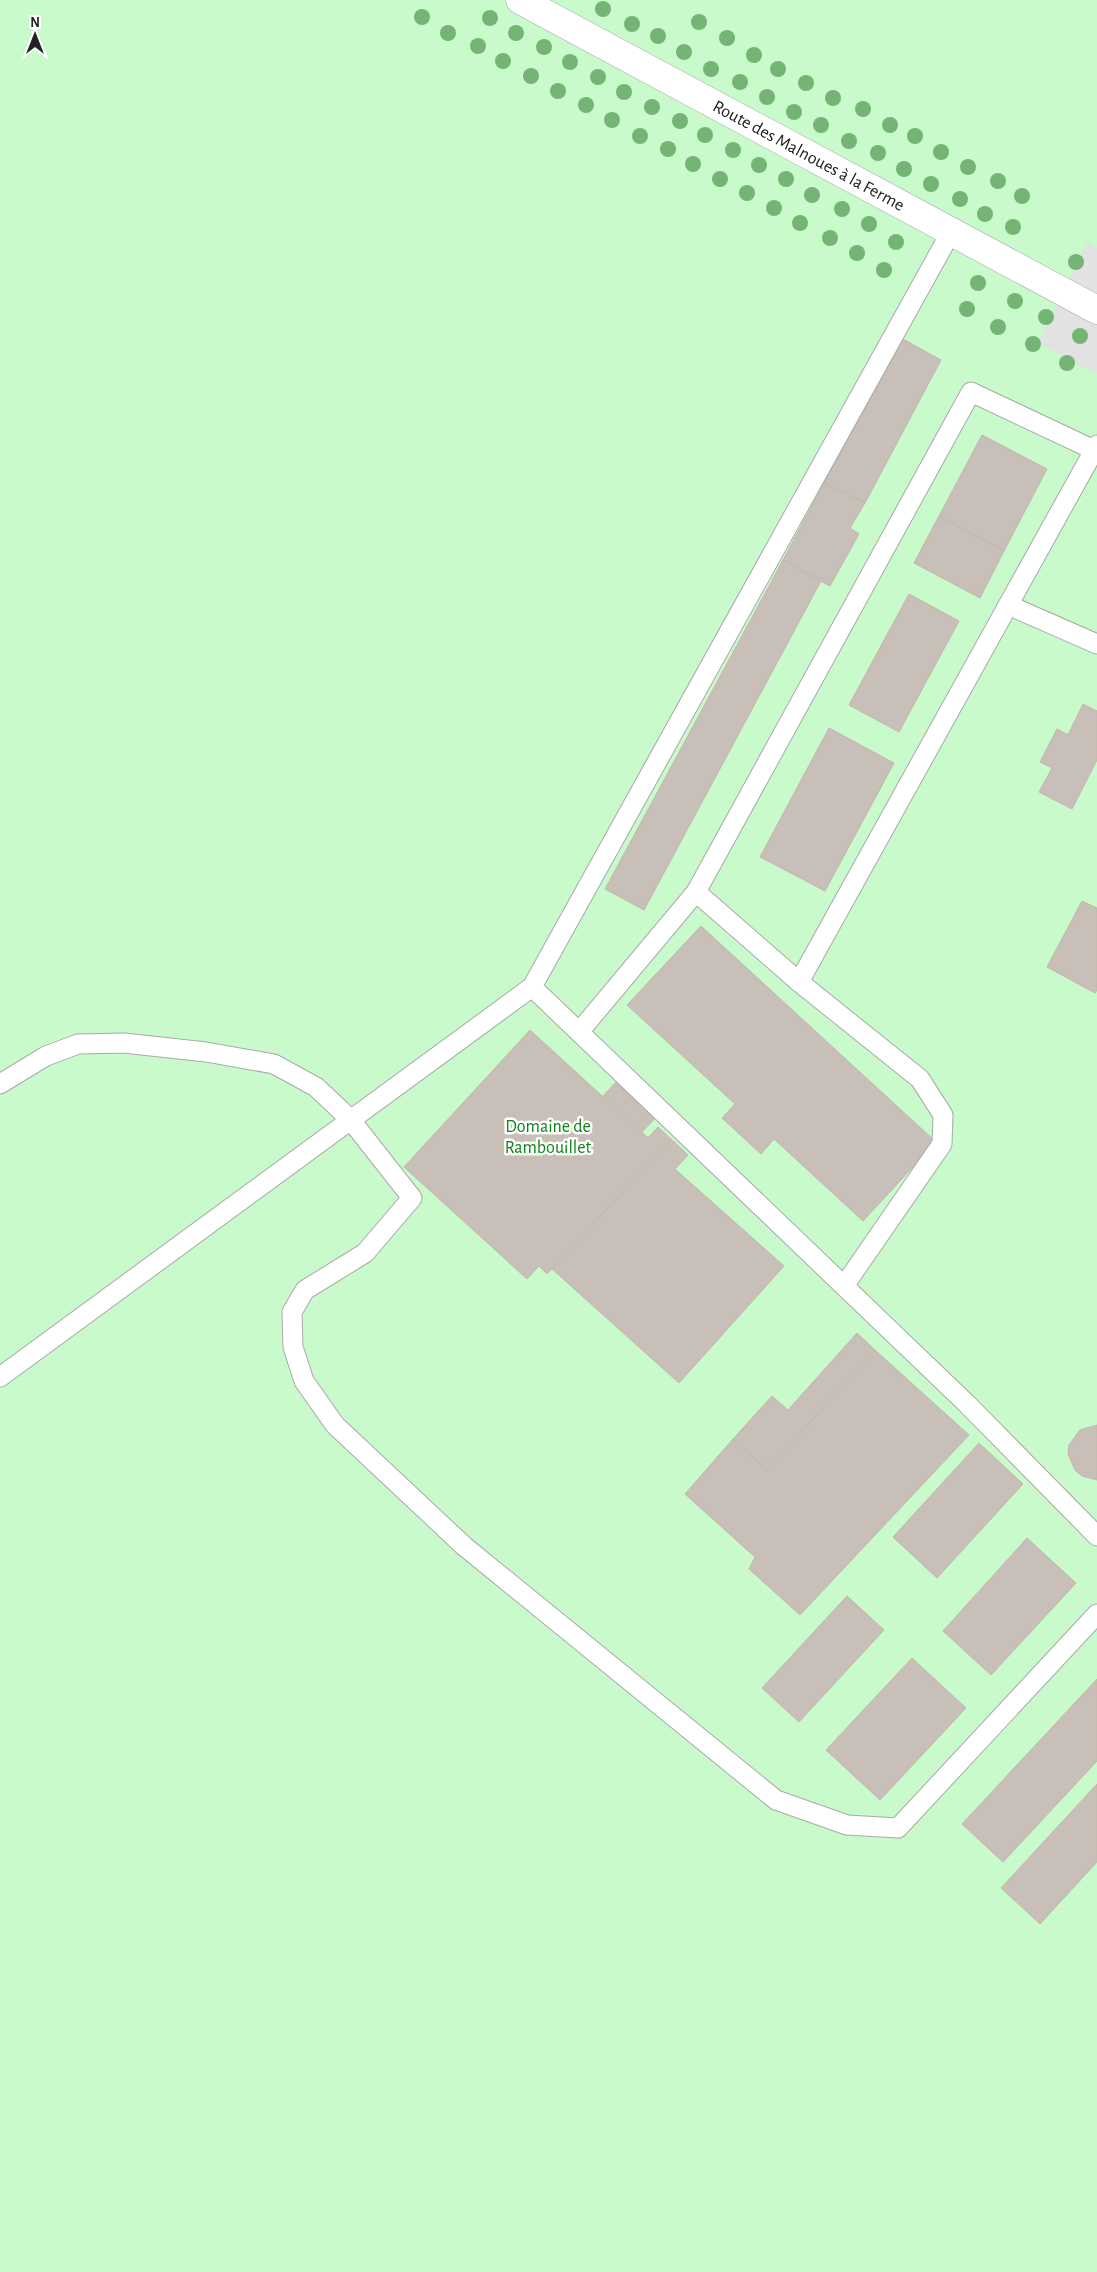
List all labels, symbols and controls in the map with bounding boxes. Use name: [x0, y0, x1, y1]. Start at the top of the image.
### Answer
north arrow: [10, 10, 60, 60]
text: N: [30, 16, 40, 30]
street label: Route des Malnoues à la Ferme: [710, 97, 907, 215]
park label: Domaine de Rambouillet: [505, 1118, 592, 1157]

